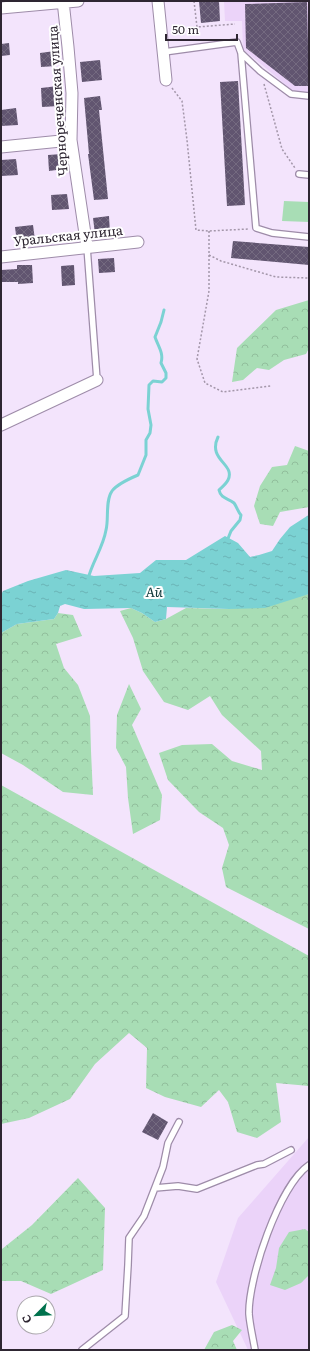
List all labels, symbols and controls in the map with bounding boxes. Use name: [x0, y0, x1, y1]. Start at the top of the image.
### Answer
scale bar: [166, 16, 237, 42]
text: 50 m: [172, 20, 199, 38]
street label: Чернореченская улица: [42, 25, 72, 177]
street label: Уральская улица: [12, 220, 124, 250]
water label: Ай: [145, 581, 164, 601]
north arrow: [16, 1295, 56, 1335]
text: С: [17, 1312, 35, 1326]

